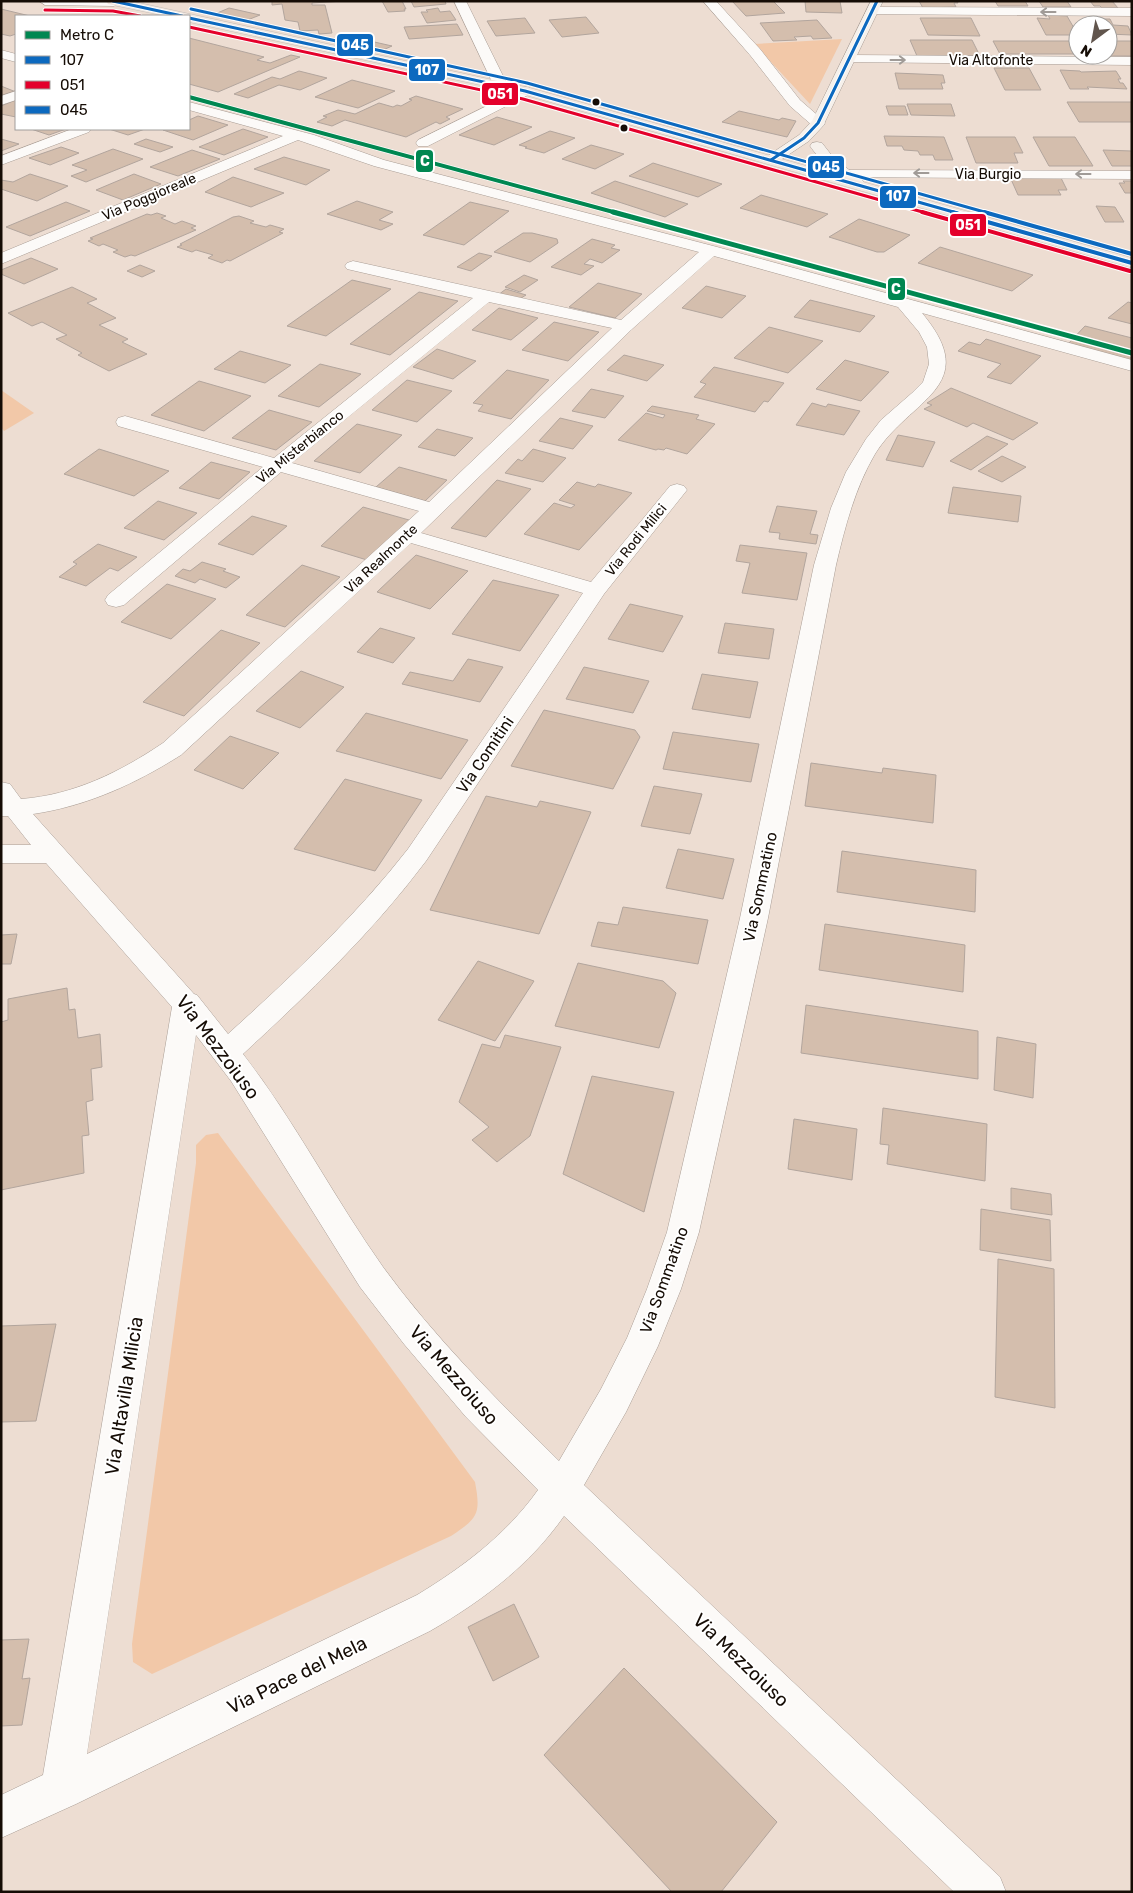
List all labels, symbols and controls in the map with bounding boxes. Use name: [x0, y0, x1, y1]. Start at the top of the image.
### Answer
one-way arrow: [1040, 7, 1056, 17]
legend: [15, 15, 190, 130]
north arrow: [1068, 15, 1118, 65]
text: Metro C: [60, 26, 114, 44]
line badge: 045: [336, 33, 374, 57]
text: 045: [341, 37, 369, 54]
text: N: [1078, 41, 1095, 60]
text: 107: [60, 51, 84, 69]
street label: Via Altofonte: [949, 52, 1033, 69]
one-way arrow: [890, 55, 906, 65]
line badge: 107: [408, 58, 446, 82]
text: 107: [415, 62, 439, 79]
text: 051: [60, 76, 85, 94]
line badge: 051: [481, 82, 519, 106]
text: 051: [487, 86, 513, 103]
unlabelled marker: [591, 97, 601, 107]
text: 045: [60, 101, 88, 119]
unlabelled marker: [619, 123, 629, 133]
line badge: C: [415, 149, 434, 173]
text: C: [420, 153, 430, 170]
line badge: 045: [807, 155, 845, 179]
text: 045: [812, 159, 840, 176]
street label: Via Burgio: [955, 166, 1021, 183]
one-way arrow: [913, 168, 929, 178]
street label: Via Poggioreale: [99, 169, 199, 225]
one-way arrow: [1075, 169, 1092, 179]
line badge: 107: [879, 185, 917, 209]
text: 107: [886, 188, 910, 205]
line badge: 051: [949, 213, 987, 237]
text: 051: [955, 217, 981, 234]
line badge: C: [887, 277, 906, 301]
text: C: [891, 281, 901, 298]
street label: Via Misterbianco: [253, 407, 347, 487]
street label: Via Rodi Milici: [602, 500, 670, 580]
street label: Via Realmonte: [341, 521, 421, 597]
street label: Via Comitini: [452, 713, 518, 797]
street label: Via Sommatino: [739, 830, 781, 944]
street label: Via Mezzoiuso: [171, 990, 265, 1104]
street label: Via Sommatino: [636, 1224, 692, 1336]
street label: Via Altavilla Milicia: [100, 1315, 148, 1477]
street label: Via Mezzoiuso: [404, 1320, 504, 1430]
street label: Via Mezzoiuso: [688, 1608, 794, 1712]
street label: Via Pace del Mela: [223, 1631, 371, 1719]

